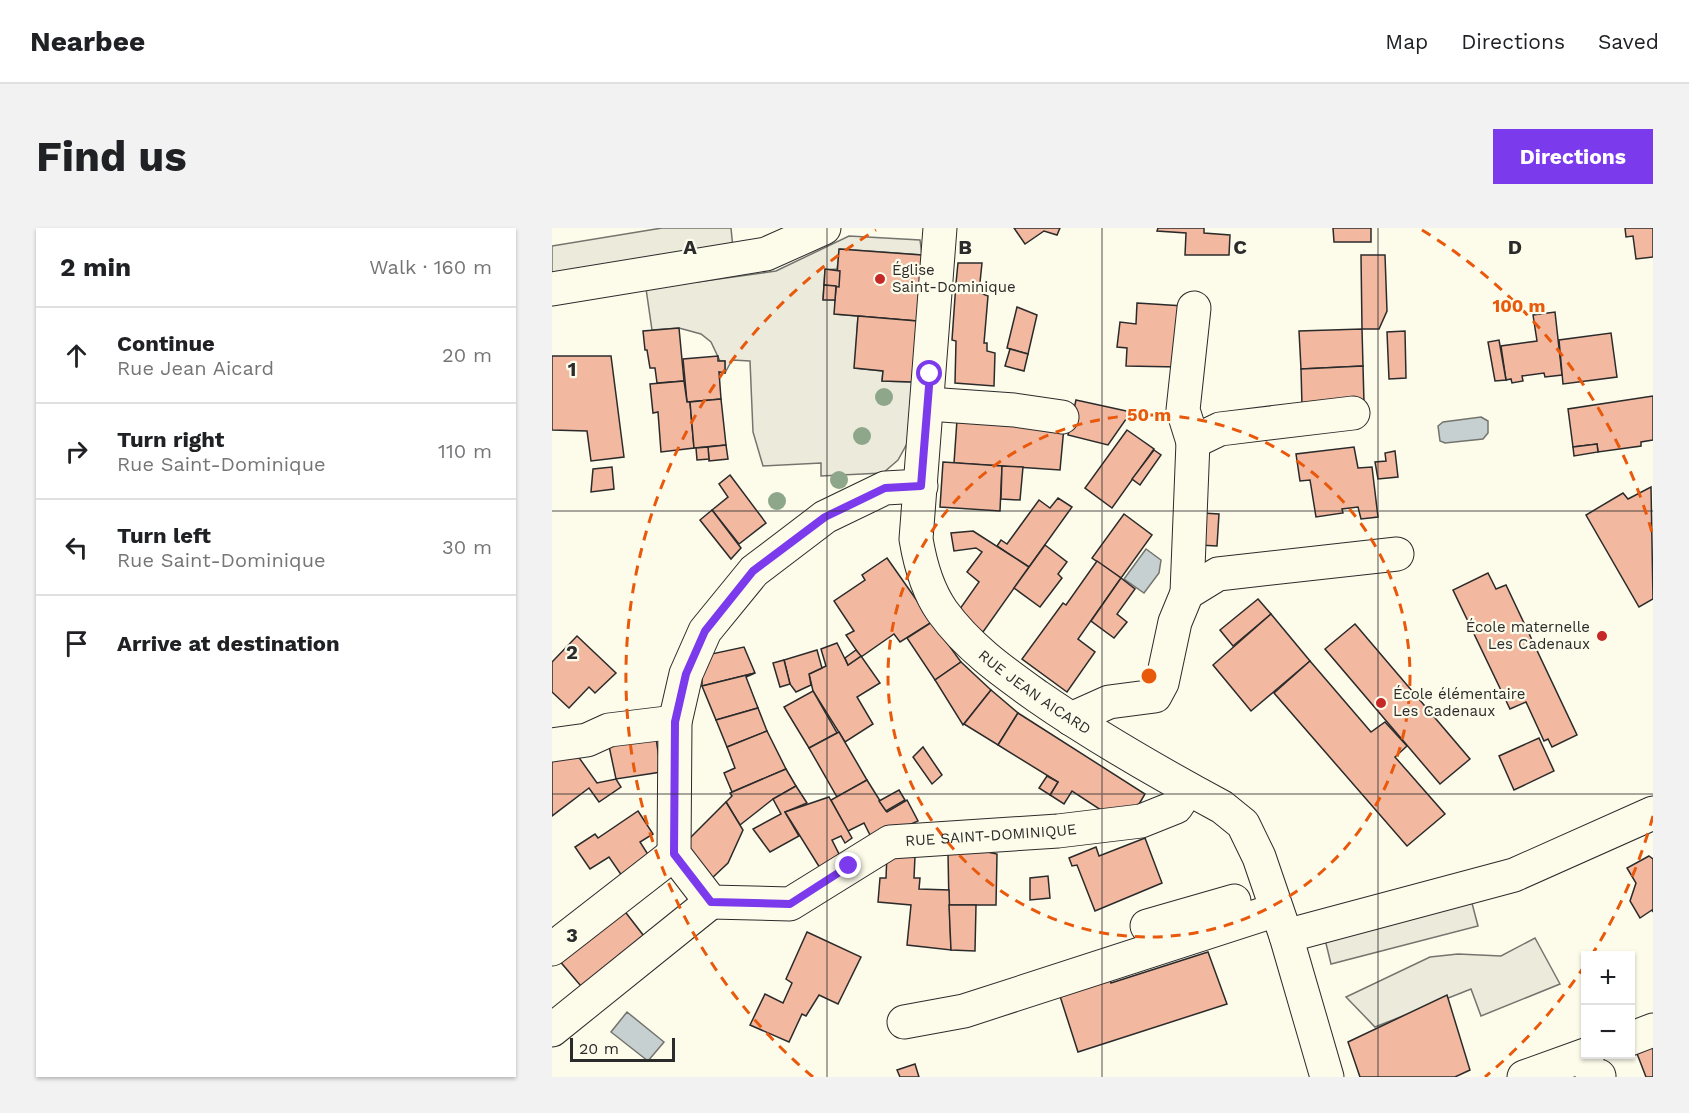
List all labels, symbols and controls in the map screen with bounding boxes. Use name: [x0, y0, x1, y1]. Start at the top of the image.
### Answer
text: Nearbee: [30, 25, 145, 58]
text: Map: [1385, 29, 1428, 54]
text: Directions: [1461, 29, 1565, 54]
text: Saved: [1598, 29, 1659, 54]
button: Directions: [1493, 129, 1653, 184]
text: Find us: [36, 132, 187, 181]
text: A: [683, 235, 697, 259]
text: B: [958, 235, 972, 259]
text: C: [1233, 235, 1247, 259]
text: D: [1508, 235, 1522, 259]
text: 2 min: [60, 252, 131, 282]
text: Walk · 160 m: [369, 255, 492, 279]
place label: Église Saint-Dominique: [892, 261, 1016, 296]
marker: Église Saint-Dominique: [873, 272, 887, 286]
text: 100 m: [1492, 295, 1546, 316]
text: Continue: [117, 331, 215, 356]
icon: ahead: [60, 339, 93, 372]
text: 20 m: [442, 343, 492, 367]
text: Rue Jean Aicard: [117, 356, 274, 380]
text: 1: [568, 357, 576, 381]
route start: [916, 360, 942, 386]
text: 50 m: [1127, 404, 1171, 425]
text: Turn right: [117, 427, 224, 452]
icon: right: [60, 435, 93, 468]
text: 110 m: [438, 439, 492, 463]
text: Rue Saint-Dominique: [117, 452, 326, 476]
text: Turn left: [117, 523, 211, 548]
icon: left: [60, 531, 93, 564]
text: 30 m: [442, 535, 492, 559]
text: Rue Saint-Dominique: [117, 548, 326, 572]
place label: École maternelle Les Cadenaux: [1466, 618, 1590, 653]
icon: arrive: [60, 627, 93, 660]
marker: École maternelle Les Cadenaux: [1595, 629, 1609, 643]
text: Arrive at destination: [117, 631, 340, 656]
text: 2: [566, 640, 578, 664]
street label: RUE JEAN AICARD: [975, 646, 1094, 738]
centre of rings: [1139, 666, 1159, 686]
place label: École élémentaire Les Cadenaux: [1393, 685, 1525, 720]
marker: École élémentaire Les Cadenaux: [1374, 696, 1388, 710]
street label: RUE SAINT-DOMINIQUE: [905, 820, 1078, 850]
route end: [835, 852, 861, 878]
text: 3: [566, 923, 578, 947]
map controls: [1581, 951, 1635, 1059]
button: +: [1581, 951, 1635, 1005]
button: −: [1581, 1005, 1635, 1059]
scale bar: [570, 1035, 675, 1062]
text: 20 m: [579, 1039, 619, 1058]

